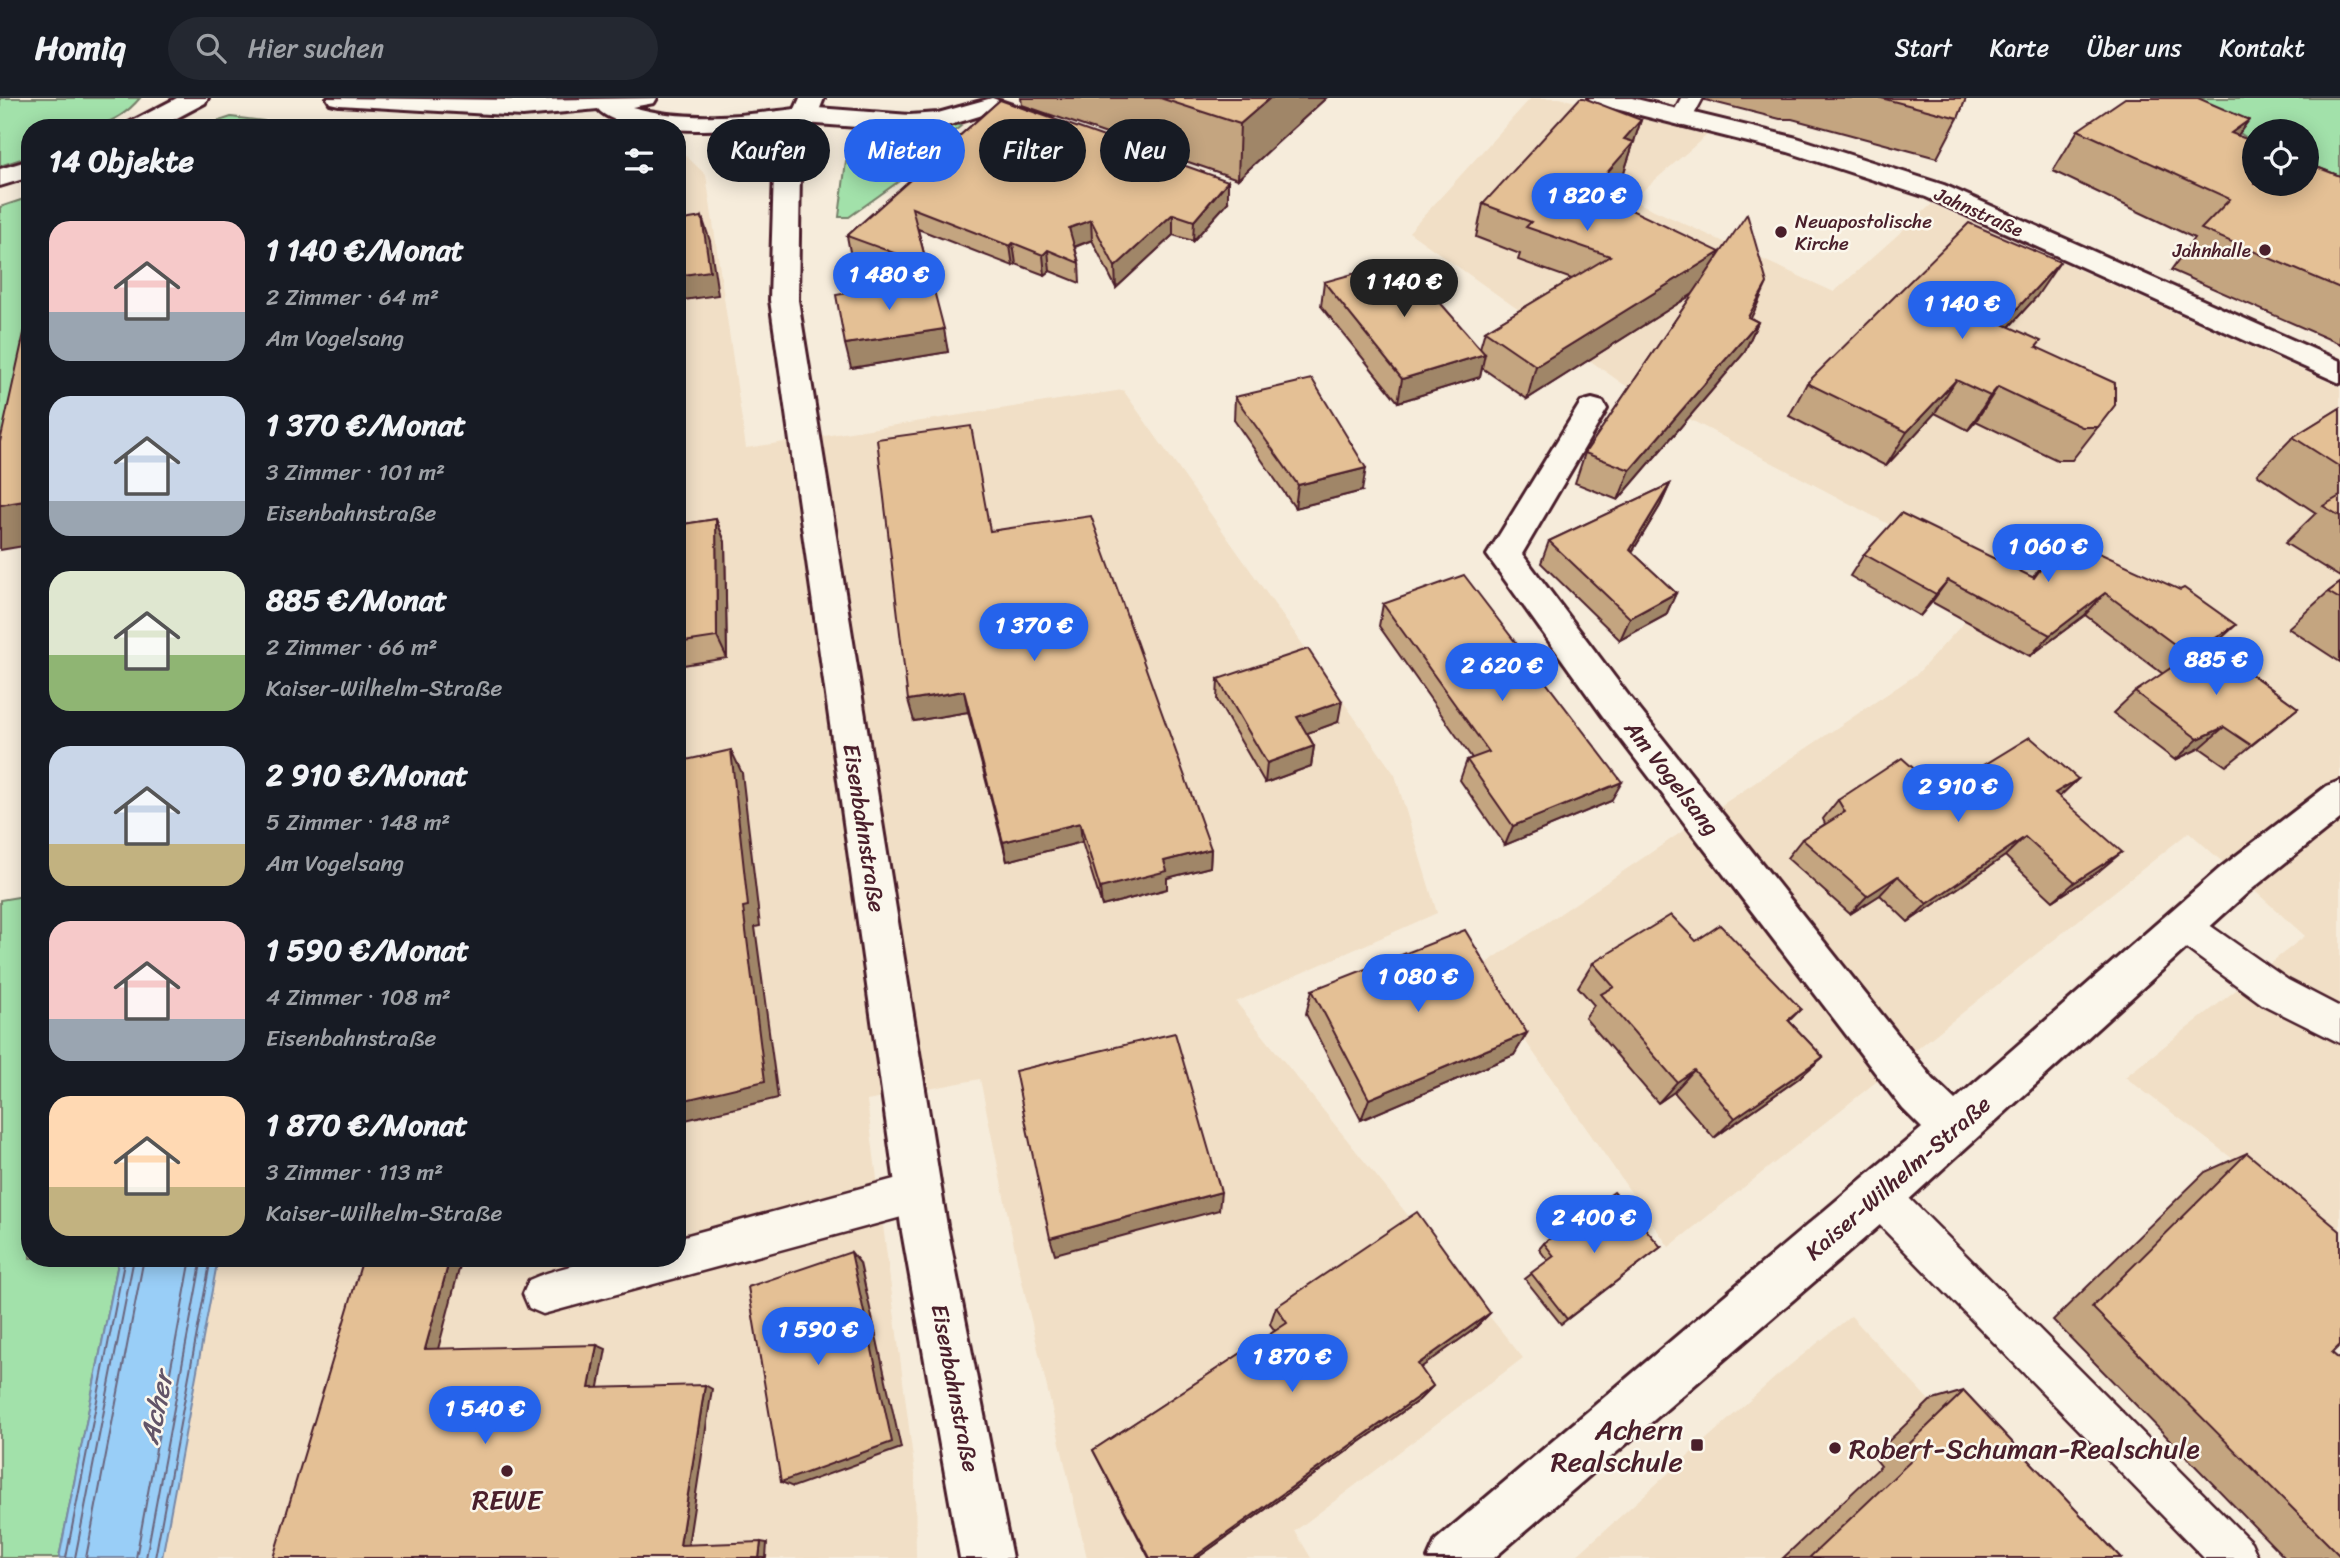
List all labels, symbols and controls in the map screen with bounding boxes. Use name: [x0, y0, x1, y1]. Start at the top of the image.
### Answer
search box: [168, 17, 658, 80]
text: Homiq: [35, 19, 126, 77]
text: Hier suchen: [248, 25, 384, 71]
text: Start: [1895, 27, 1952, 69]
text: Karte: [1990, 27, 2049, 69]
text: Über uns: [2087, 27, 2182, 69]
text: Kontakt: [2220, 27, 2305, 69]
icon: search: [192, 29, 230, 67]
chip: Kaufen: [707, 119, 830, 182]
chip: Mieten: [844, 119, 965, 182]
chip: Filter: [979, 119, 1086, 182]
chip: Neu: [1100, 119, 1190, 182]
map controls: [2242, 119, 2319, 196]
button: locate: [2242, 119, 2319, 196]
text: 14 Objekte: [49, 134, 194, 188]
icon: filters: [620, 142, 658, 180]
pin: 1 820 €: [1522, 174, 1652, 233]
text: 1 820 €: [1548, 175, 1626, 216]
street label: Jahnstraße: [1928, 177, 2029, 246]
place label: Neuapostolische Kirche: [1795, 205, 1932, 260]
text: 1 140 €/Monat: [266, 223, 464, 277]
marker: Neuapostolische Kirche: [1773, 224, 1789, 240]
place label: Jahnhalle: [2172, 234, 2251, 267]
marker: Jahnhalle: [2257, 242, 2273, 258]
icon: home: [105, 249, 189, 333]
pin: 1 480 €: [824, 252, 954, 312]
text: 1 480 €: [849, 254, 929, 295]
pin: 1 140 €: [1339, 260, 1469, 319]
text: 1 140 €: [1366, 261, 1442, 302]
text: 2 Zimmer · 64 m²: [266, 277, 439, 318]
pin: 1 140 €: [1897, 282, 2027, 341]
text: 1 140 €: [1924, 283, 2000, 324]
text: Am Vogelsang: [266, 318, 404, 359]
text: 1 370 €/Monat: [266, 398, 466, 452]
icon: home: [105, 424, 189, 508]
text: 3 Zimmer · 101 m²: [266, 452, 445, 493]
text: Eisenbahnstraße: [266, 493, 436, 534]
pin: 1 060 €: [1983, 524, 2113, 584]
text: 1 060 €: [2008, 526, 2088, 567]
text: 885 €/Monat: [266, 573, 447, 627]
icon: home: [105, 599, 189, 683]
pin: 1 370 €: [969, 603, 1099, 663]
text: 1 370 €: [995, 605, 1073, 646]
text: 2 Zimmer · 66 m²: [266, 627, 438, 668]
pin: 885 €: [2167, 638, 2265, 697]
text: 885 €: [2184, 639, 2248, 680]
pin: 2 620 €: [1437, 644, 1567, 703]
text: 2 620 €: [1461, 645, 1543, 686]
text: Kaiser-Wilhelm-Straße: [266, 668, 502, 709]
street label: Am Vogelsang: [1613, 710, 1731, 845]
street label: Eisenbahnstraße: [830, 741, 898, 916]
text: 2 910 €/Monat: [266, 748, 468, 802]
pin: 2 910 €: [1893, 764, 2023, 824]
text: 2 910 €: [1918, 766, 1998, 807]
icon: home: [105, 774, 189, 858]
text: 5 Zimmer · 148 m²: [266, 802, 450, 843]
text: Am Vogelsang: [266, 843, 404, 884]
text: 1 590 €/Monat: [266, 923, 469, 977]
icon: home: [105, 949, 189, 1033]
pin: 1 080 €: [1353, 954, 1483, 1014]
text: 1 080 €: [1378, 956, 1458, 997]
text: 4 Zimmer · 108 m²: [266, 977, 451, 1018]
text: Eisenbahnstraße: [266, 1018, 436, 1059]
street label: Kaiser-Wilhelm-Straße: [1795, 1085, 2001, 1271]
text: 1 870 €/Monat: [266, 1098, 468, 1152]
icon: home: [105, 1124, 189, 1208]
text: 3 Zimmer · 113 m²: [266, 1152, 443, 1193]
text: Kaiser-Wilhelm-Straße: [266, 1193, 502, 1234]
pin: 2 400 €: [1529, 1196, 1659, 1255]
text: 2 400 €: [1552, 1197, 1636, 1238]
street label: Eisenbahnstraße: [919, 1300, 991, 1476]
pin: 1 590 €: [753, 1308, 883, 1367]
text: 1 590 €: [778, 1309, 858, 1350]
pin: 1 870 €: [1227, 1334, 1357, 1394]
text: 1 870 €: [1253, 1336, 1331, 1377]
water label: Acher: [124, 1363, 188, 1450]
pin: 1 540 €: [420, 1386, 550, 1446]
text: 1 540 €: [445, 1388, 525, 1429]
place label: Achern Realschule: [1551, 1405, 1683, 1486]
place label: Robert-Schuman-Realschule: [1849, 1424, 2200, 1473]
marker: Achern Realschule: [1689, 1437, 1705, 1453]
marker: Robert-Schuman-Realschule: [1827, 1440, 1843, 1456]
marker: REWE: [499, 1463, 515, 1479]
place label: REWE: [472, 1475, 543, 1524]

